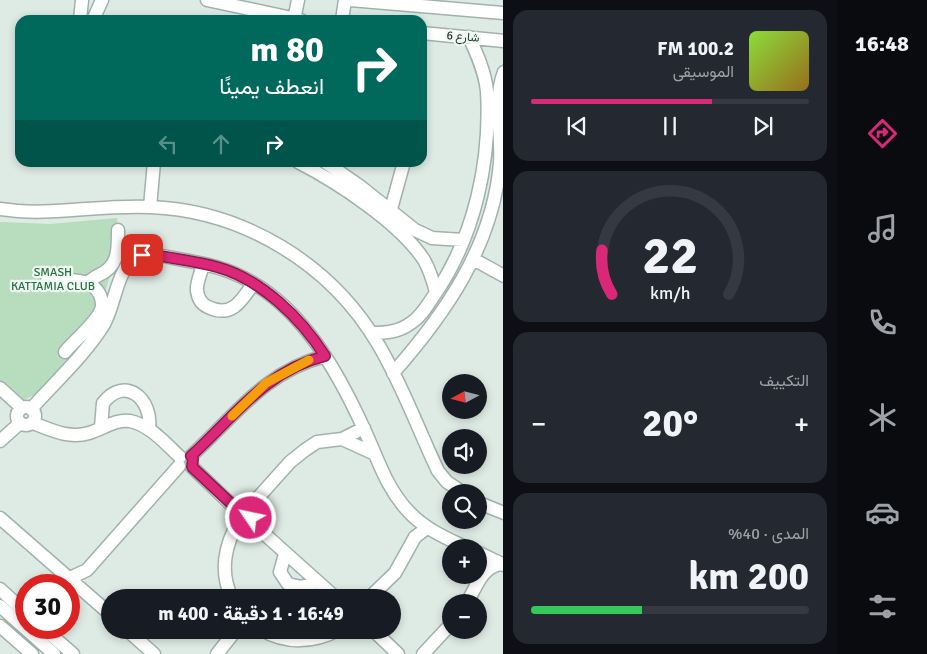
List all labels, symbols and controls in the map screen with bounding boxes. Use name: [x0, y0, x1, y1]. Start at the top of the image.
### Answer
text: 80 m: [250, 28, 324, 71]
street label: شارع 6: [446, 28, 480, 47]
text: 16:48: [855, 30, 909, 57]
icon: right: [342, 35, 407, 100]
text: 100.2 FM: [657, 37, 734, 61]
text: الموسيقى: [673, 62, 734, 82]
text: انعطف يمينًا: [219, 73, 324, 100]
icon: previous: [563, 112, 591, 140]
icon: pause: [656, 112, 684, 140]
icon: next: [749, 112, 777, 140]
icon: directions: [865, 116, 900, 151]
icon: left: [154, 130, 182, 158]
icon: ahead: [207, 130, 235, 158]
icon: right: [260, 130, 288, 158]
icon: music: [865, 211, 900, 246]
text: 22: [642, 224, 698, 288]
pin: [121, 234, 163, 276]
icon: arrive: [128, 241, 156, 269]
park label: SMASH KATTAMIA CLUB: [11, 265, 95, 294]
text: km/h: [650, 282, 690, 304]
icon: phone: [865, 305, 900, 340]
text: التكييف: [759, 371, 809, 391]
north arrow: [442, 374, 488, 419]
map controls: [442, 374, 487, 639]
text: 20°: [642, 400, 698, 447]
icon: climate: [865, 400, 900, 435]
text: −: [531, 407, 546, 441]
text: +: [794, 407, 809, 441]
button: sound: [442, 429, 487, 474]
button: search: [442, 484, 487, 529]
position arrow: [224, 491, 276, 543]
icon: car: [865, 495, 900, 530]
text: المدى · 40%: [728, 524, 809, 544]
button: +: [442, 539, 487, 584]
text: 200 km: [688, 553, 809, 600]
speed limit sign: 30: [15, 574, 80, 639]
icon: filters: [865, 589, 900, 624]
button: −: [442, 594, 487, 639]
text: 16:49 · 1 دقيقة · 400 m: [158, 602, 344, 626]

